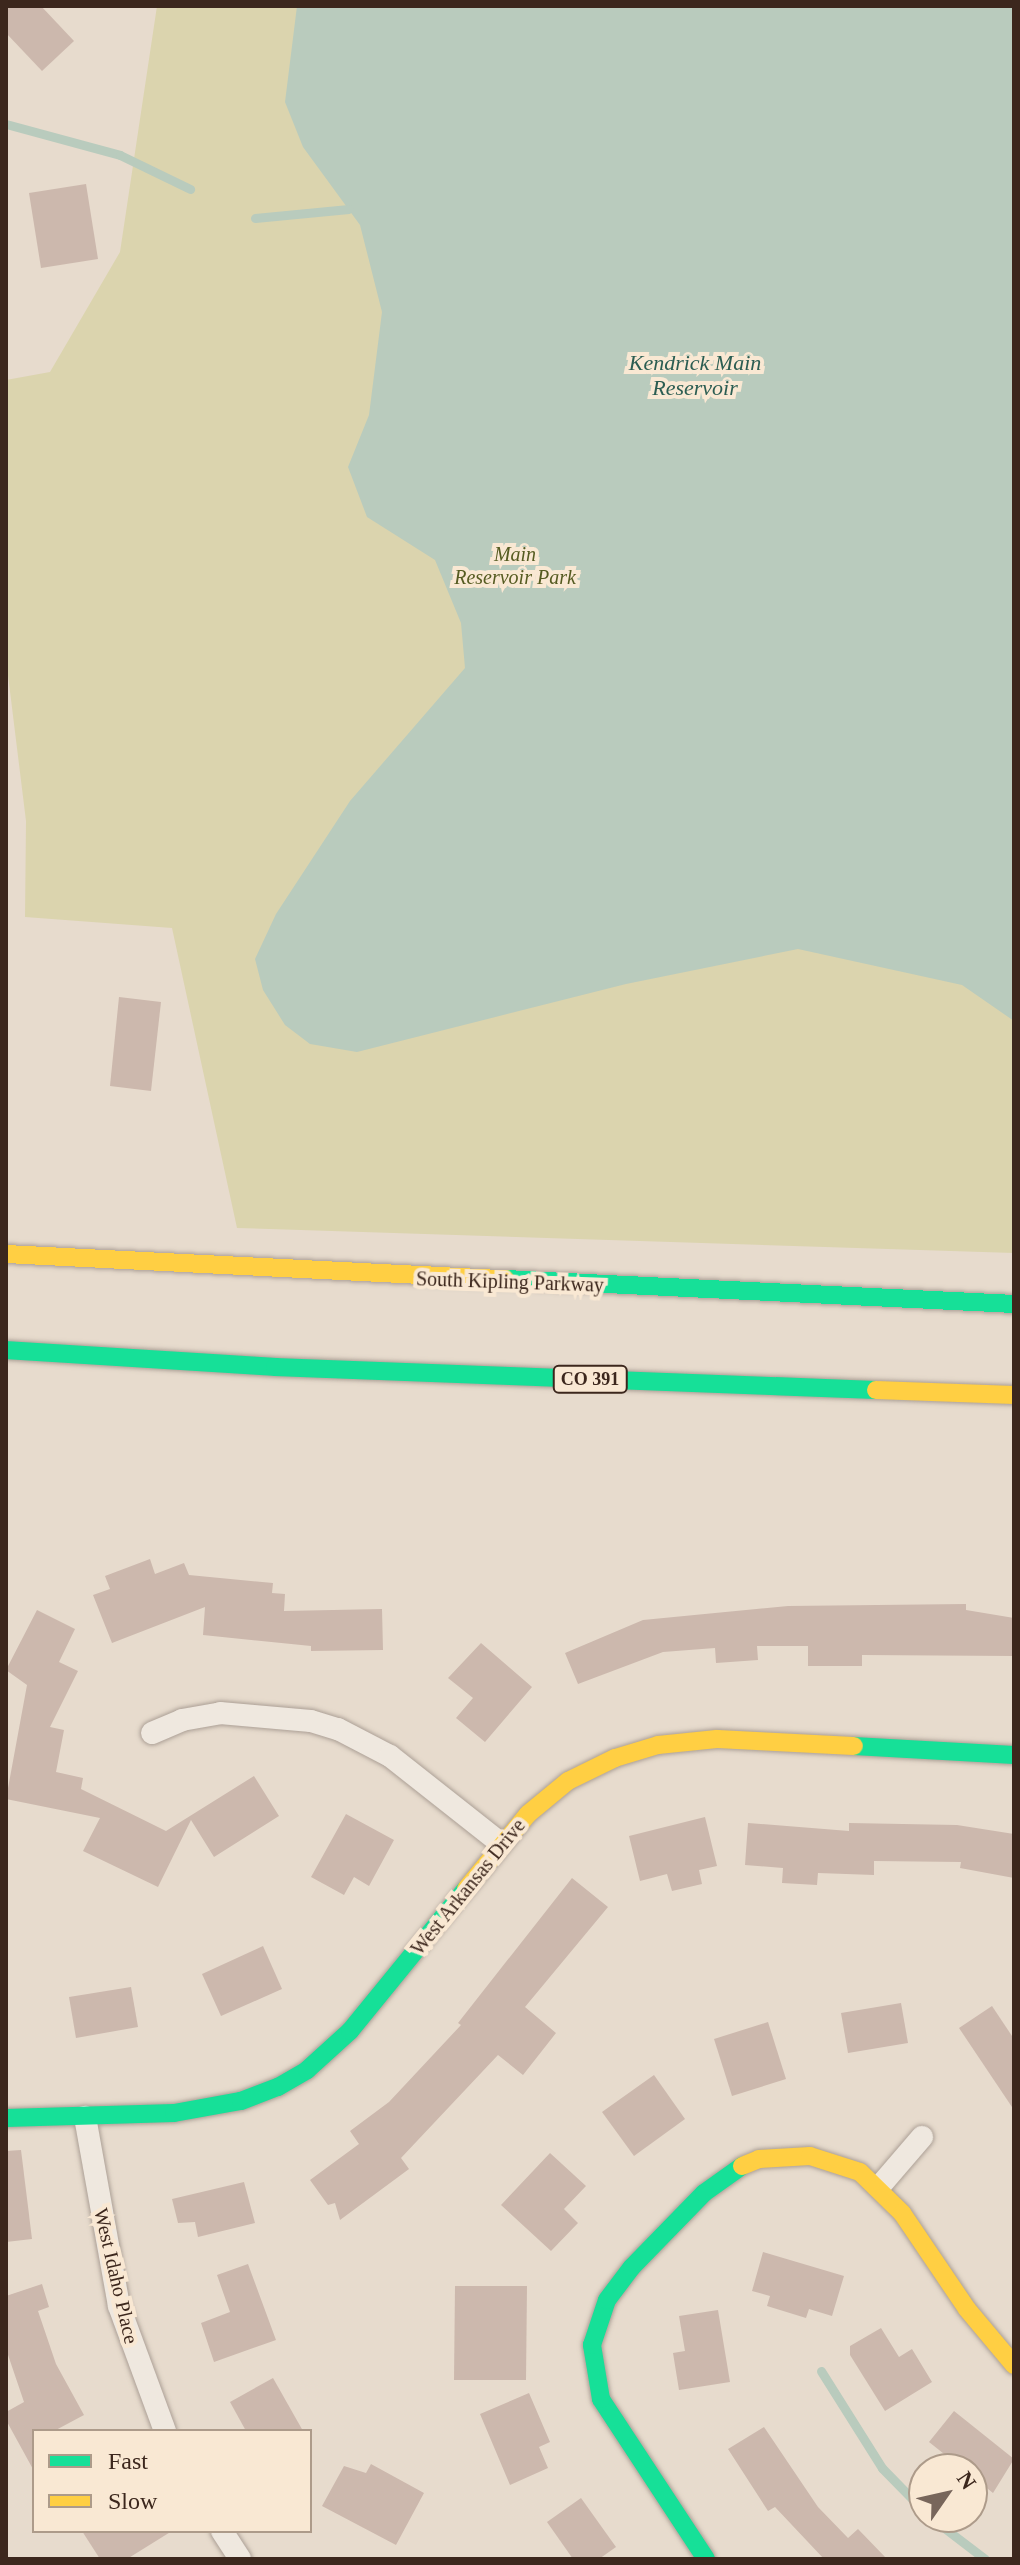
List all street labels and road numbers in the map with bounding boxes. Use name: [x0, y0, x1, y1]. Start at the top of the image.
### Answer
street label: South Kipling Parkway: [416, 1267, 604, 1297]
road number: CO 391: [552, 1365, 628, 1393]
street label: West Arkansas Drive: [405, 1814, 531, 1960]
street label: West Idaho Place: [89, 2206, 143, 2346]

